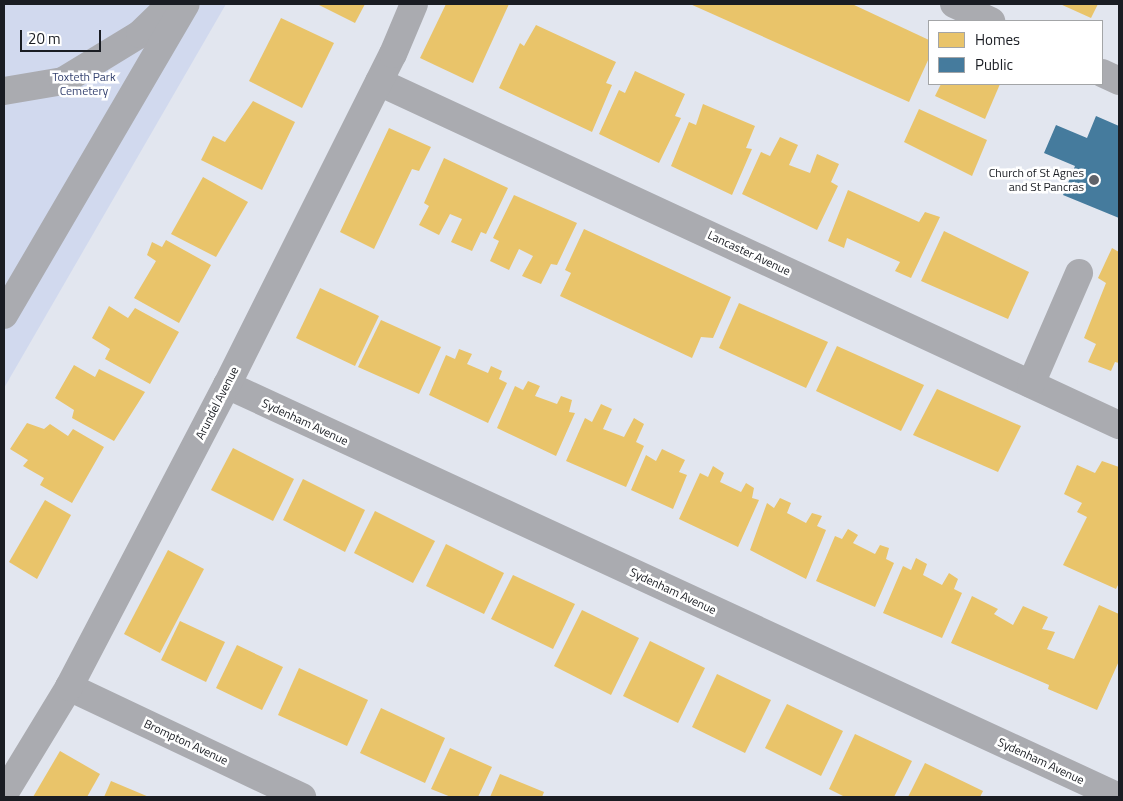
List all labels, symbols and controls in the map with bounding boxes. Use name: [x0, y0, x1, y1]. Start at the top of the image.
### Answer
scale bar: [22, 20, 104, 52]
legend: [928, 20, 1103, 85]
text: 20 m: [28, 27, 61, 50]
text: Homes: [975, 28, 1020, 51]
text: Public: [975, 53, 1013, 76]
park label: Toxteth Park Cemetery: [52, 70, 116, 98]
place label: Church of St Agnes and St Pancras: [989, 166, 1084, 194]
marker: Church of St Agnes and St Pancras: [1088, 174, 1100, 186]
street label: Lancaster Avenue: [705, 228, 793, 278]
street label: Arundel Avenue: [193, 364, 241, 442]
street label: Sydenham Avenue: [260, 396, 350, 448]
street label: Sydenham Avenue: [628, 565, 718, 617]
street label: Brompton Avenue: [142, 716, 230, 768]
street label: Sydenham Avenue: [996, 735, 1086, 787]

